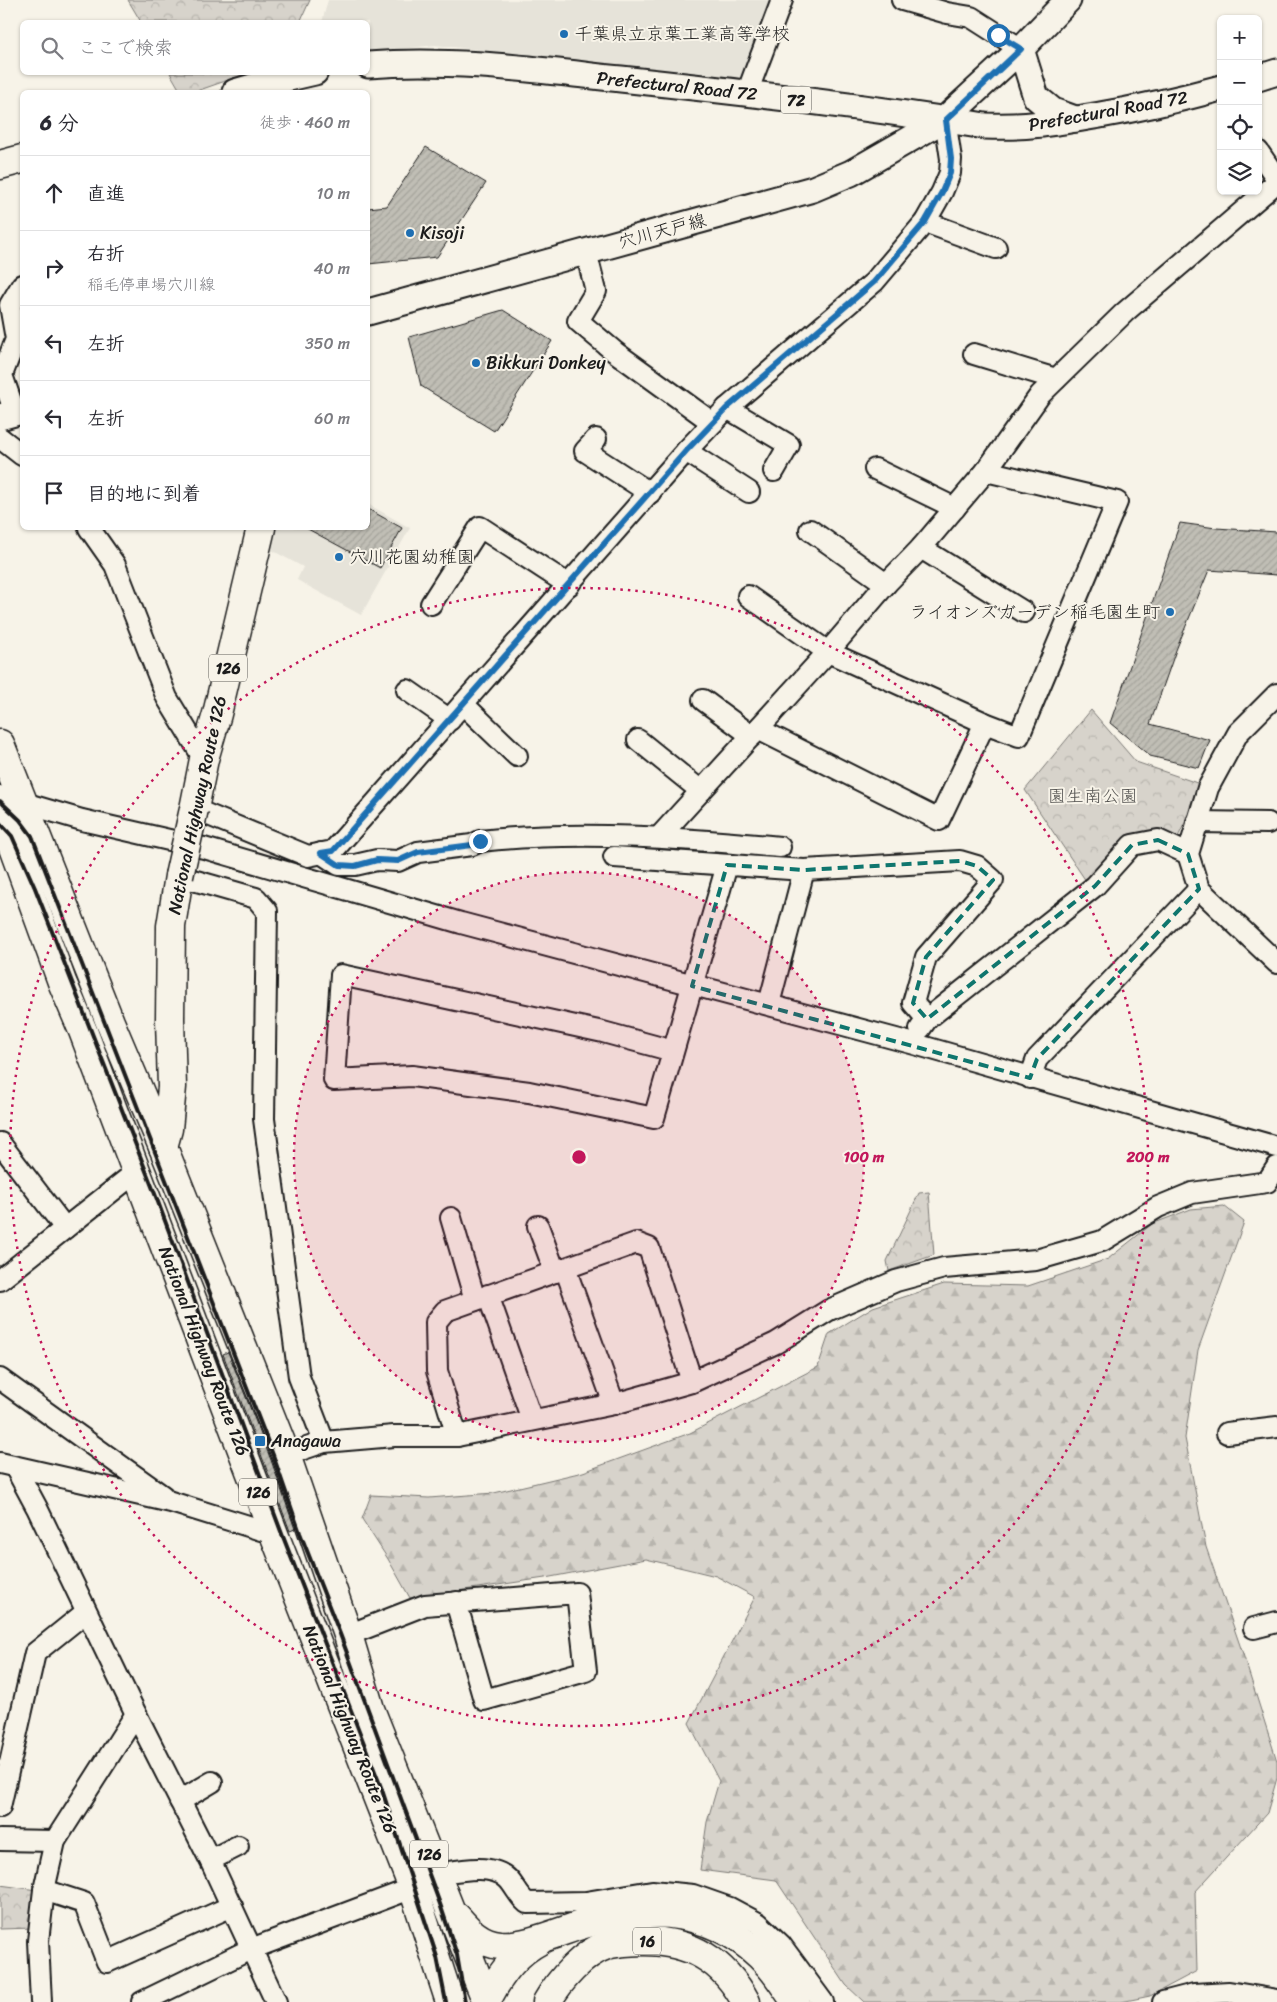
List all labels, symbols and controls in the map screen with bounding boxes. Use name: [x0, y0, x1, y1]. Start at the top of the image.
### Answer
map controls: [1217, 15, 1262, 195]
button: +: [1217, 15, 1262, 60]
place label: 千葉県立京葉工業高等学校: [574, 18, 790, 50]
search box: [20, 20, 370, 75]
route start: [987, 24, 1010, 47]
marker: 千葉県立京葉工業高等学校: [558, 28, 570, 40]
text: ここで検索: [78, 31, 173, 64]
icon: search: [38, 34, 66, 62]
button: −: [1217, 60, 1262, 105]
street label: Prefectural Road 72: [595, 62, 759, 110]
street label: Prefectural Road 72: [1026, 81, 1190, 141]
road number: 72: [781, 86, 811, 114]
text: 6 分: [40, 104, 78, 142]
button: locate: [1217, 105, 1262, 150]
text: 徒歩 · 460 m: [260, 108, 350, 137]
button: layers: [1217, 150, 1262, 195]
text: 直進: [87, 177, 125, 210]
icon: ahead: [40, 179, 68, 207]
text: 10 m: [317, 179, 350, 208]
street label: 穴川天戸線: [614, 204, 710, 258]
place label: Kisoji: [420, 217, 465, 249]
marker: Kisoji: [404, 227, 416, 239]
text: 右折: [87, 237, 125, 270]
icon: right: [40, 254, 68, 282]
text: 40 m: [313, 254, 350, 283]
text: 稲毛停車場穴川線: [87, 270, 215, 299]
text: 左折: [87, 327, 125, 360]
icon: left: [40, 329, 68, 357]
text: 350 m: [305, 329, 350, 358]
place label: Bikkuri Donkey: [486, 347, 607, 379]
marker: Bikkuri Donkey: [470, 357, 482, 369]
text: 左折: [87, 402, 125, 435]
icon: left: [40, 404, 68, 432]
text: 60 m: [314, 404, 350, 433]
text: 目的地に到着: [87, 477, 201, 510]
icon: arrive: [40, 479, 68, 507]
place label: 穴川花園幼稚園: [349, 541, 475, 573]
marker: 穴川花園幼稚園: [333, 551, 345, 563]
place label: ライオンズガーデン稲毛園生町: [909, 596, 1160, 628]
marker: ライオンズガーデン稲毛園生町: [1164, 606, 1176, 618]
road number: 126: [209, 654, 247, 681]
street label: National Highway Route 126: [158, 693, 236, 917]
park label: 園生南公園: [1048, 780, 1138, 812]
route end: [469, 830, 492, 853]
text: 100 m: [844, 1144, 885, 1170]
text: 200 m: [1125, 1144, 1170, 1170]
centre of rings: [570, 1148, 588, 1166]
street label: National Highway Route 126: [149, 1241, 259, 1461]
place label: Anagawa: [270, 1425, 341, 1457]
marker: Anagawa: [253, 1434, 267, 1448]
road number: 126: [239, 1478, 277, 1505]
street label: National Highway Route 126: [293, 1620, 407, 1838]
road number: 126: [410, 1840, 448, 1868]
road number: 16: [633, 1928, 661, 1954]

